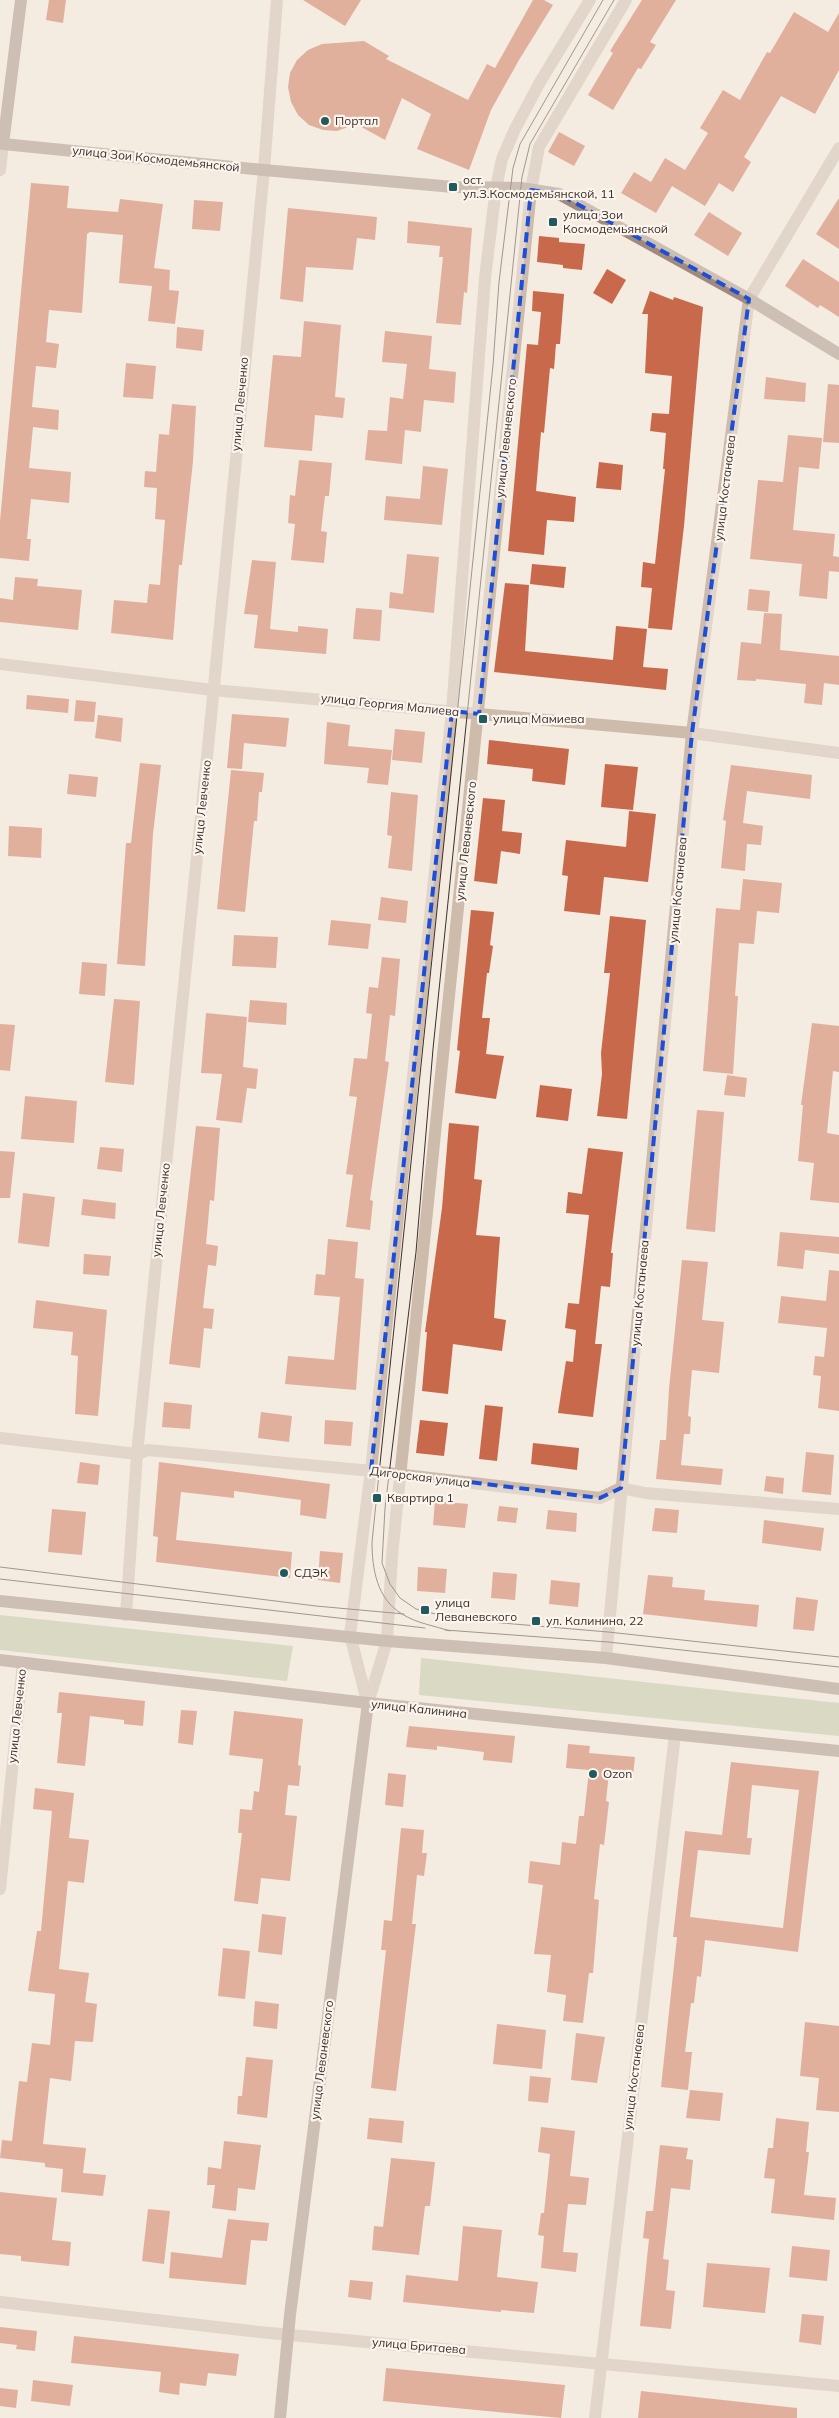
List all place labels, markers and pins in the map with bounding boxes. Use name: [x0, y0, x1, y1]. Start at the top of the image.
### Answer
place label: Портал: [335, 113, 378, 128]
marker: Портал: [319, 115, 331, 127]
place label: ост. ул.З.Космодемьянской, 11: [463, 172, 615, 201]
marker: ост. ул.З.Космодемьянской, 11: [447, 181, 459, 193]
place label: улица Зои Космодемьянской: [563, 207, 668, 236]
marker: улица Зои Космодемьянской: [547, 216, 559, 228]
place label: улица Мамиева: [493, 711, 585, 726]
marker: улица Мамиева: [477, 713, 489, 725]
place label: Квартира 1: [387, 1490, 454, 1505]
marker: Квартира 1: [371, 1492, 383, 1504]
place label: СДЭК: [294, 1565, 328, 1580]
marker: СДЭК: [278, 1567, 290, 1579]
place label: улица Леваневского: [435, 1595, 517, 1624]
marker: улица Леваневского: [419, 1604, 431, 1616]
place label: ул. Калинина, 22: [546, 1613, 644, 1628]
marker: ул. Калинина, 22: [530, 1615, 542, 1627]
place label: Ozon: [603, 1766, 632, 1781]
marker: Ozon: [587, 1768, 599, 1780]

